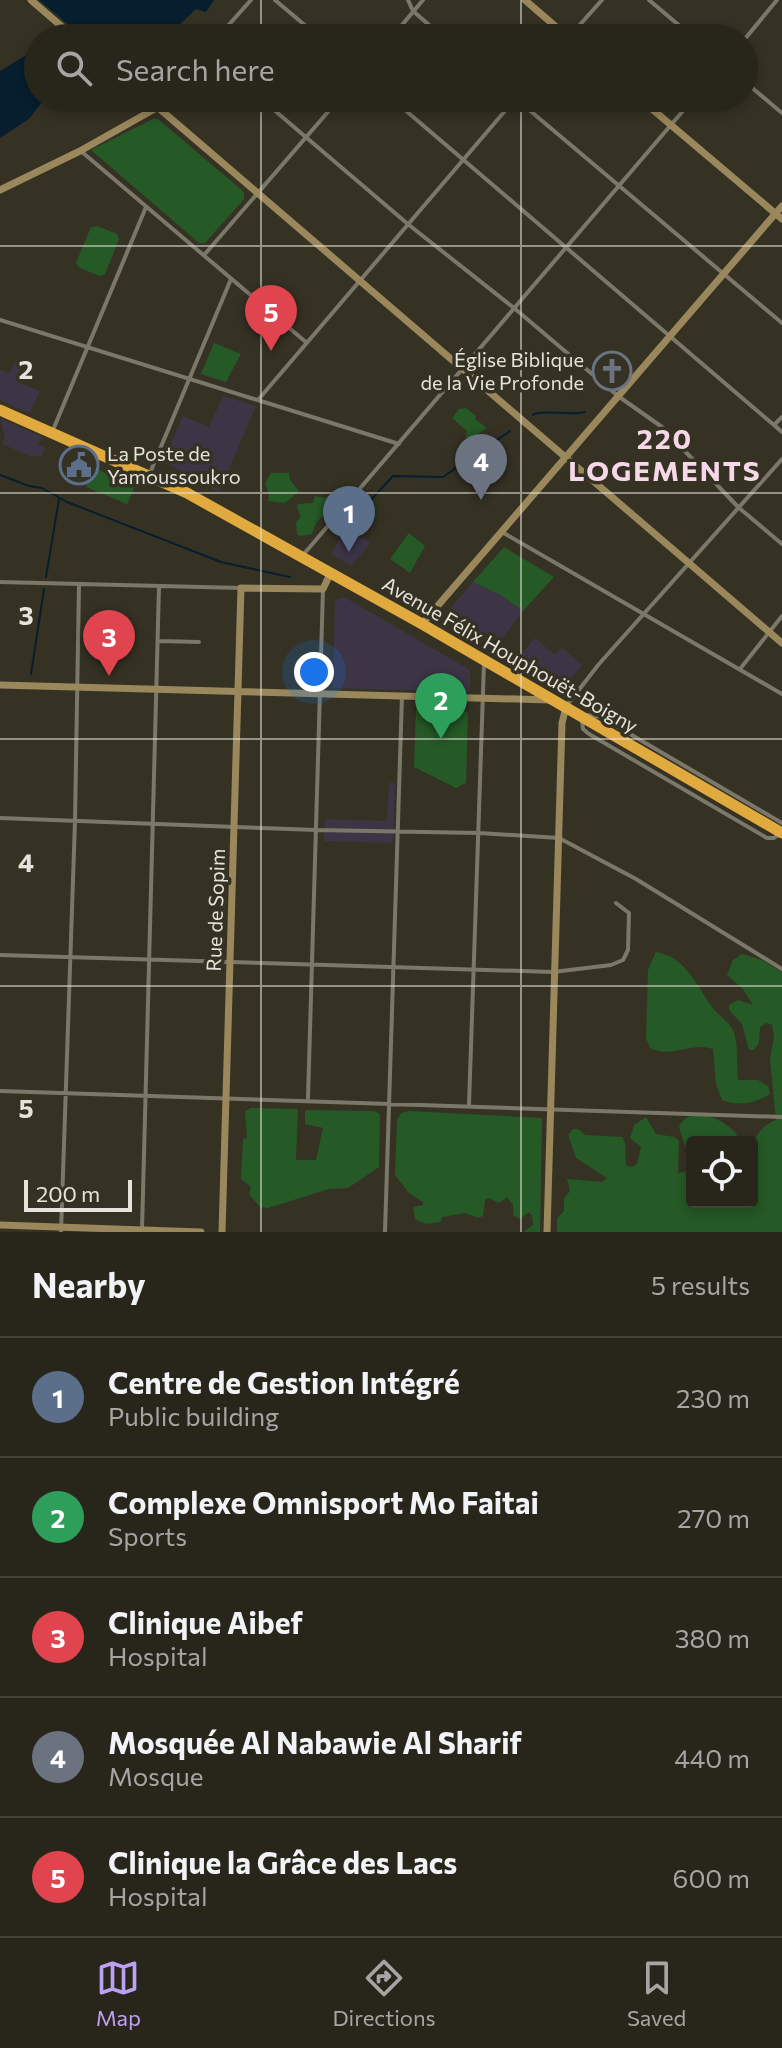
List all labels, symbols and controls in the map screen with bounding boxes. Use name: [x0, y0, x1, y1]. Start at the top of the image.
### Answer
search box: [24, 24, 758, 112]
icon: search: [52, 46, 96, 90]
text: Search here: [116, 50, 275, 87]
pin: 5: [245, 285, 297, 351]
place label: Église Biblique de la Vie Profonde: [421, 347, 584, 394]
church icon: Église Biblique de la Vie Profonde: [591, 350, 633, 392]
text: 2: [19, 353, 33, 384]
district label: 220 LOGEMENTS: [568, 421, 762, 487]
pin: 4: [455, 434, 507, 500]
place label: La Poste de Yamoussoukro: [107, 441, 241, 488]
public building icon: La Poste de Yamoussoukro: [58, 444, 100, 486]
pin: 1: [323, 486, 375, 552]
street label: Avenue Félix Houphouët-Boigny: [379, 571, 642, 737]
text: 3: [18, 599, 34, 630]
pin: 3: [83, 610, 135, 676]
your location: [294, 652, 334, 692]
pin: 2: [415, 673, 467, 739]
text: 4: [18, 846, 34, 877]
street label: Rue de Sopim: [201, 848, 229, 972]
text: 5: [18, 1092, 34, 1123]
map controls: [686, 1136, 758, 1208]
button: locate: [686, 1136, 758, 1208]
scale bar: [24, 1176, 132, 1212]
text: 200 m: [36, 1180, 100, 1207]
text: Nearby: [32, 1263, 146, 1305]
text: 5 results: [651, 1269, 750, 1300]
text: Centre de Gestion Intégré: [108, 1363, 460, 1400]
text: 1: [52, 1382, 64, 1413]
text: 230 m: [676, 1382, 750, 1413]
text: Public building: [108, 1400, 279, 1431]
text: Complexe Omnisport Mo Faitai: [108, 1483, 539, 1520]
text: 2: [51, 1502, 65, 1533]
text: 270 m: [677, 1502, 750, 1533]
text: Sports: [108, 1520, 187, 1551]
text: Clinique Aibef: [108, 1603, 303, 1640]
text: 3: [50, 1622, 66, 1653]
text: 380 m: [675, 1622, 750, 1653]
text: Hospital: [108, 1640, 208, 1671]
text: Mosquée Al Nabawie Al Sharif: [108, 1723, 522, 1760]
text: 4: [50, 1742, 66, 1773]
text: 440 m: [674, 1742, 750, 1773]
text: Mosque: [108, 1760, 203, 1791]
text: Clinique la Grâce des Lacs: [108, 1843, 457, 1880]
text: 5: [50, 1862, 66, 1893]
text: 600 m: [673, 1862, 750, 1893]
text: Hospital: [108, 1880, 208, 1911]
tab: Map: [96, 1956, 141, 2031]
tab: Directions: [332, 1956, 436, 2031]
tab: Saved: [627, 1956, 686, 2031]

